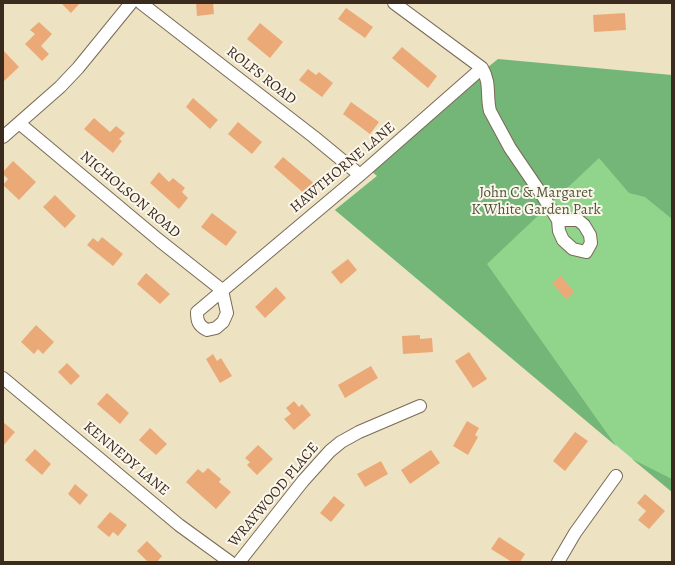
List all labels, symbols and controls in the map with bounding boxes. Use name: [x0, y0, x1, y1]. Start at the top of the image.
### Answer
street label: ROLFS ROAD: [222, 43, 300, 109]
street label: HAWTHORNE LANE: [287, 119, 399, 217]
street label: NICHOLSON ROAD: [76, 148, 184, 242]
park label: John C & Margaret K White Garden Park: [471, 184, 601, 219]
street label: KENNEDY LANE: [79, 418, 173, 500]
street label: WRAYWOOD PLACE: [225, 439, 323, 551]

